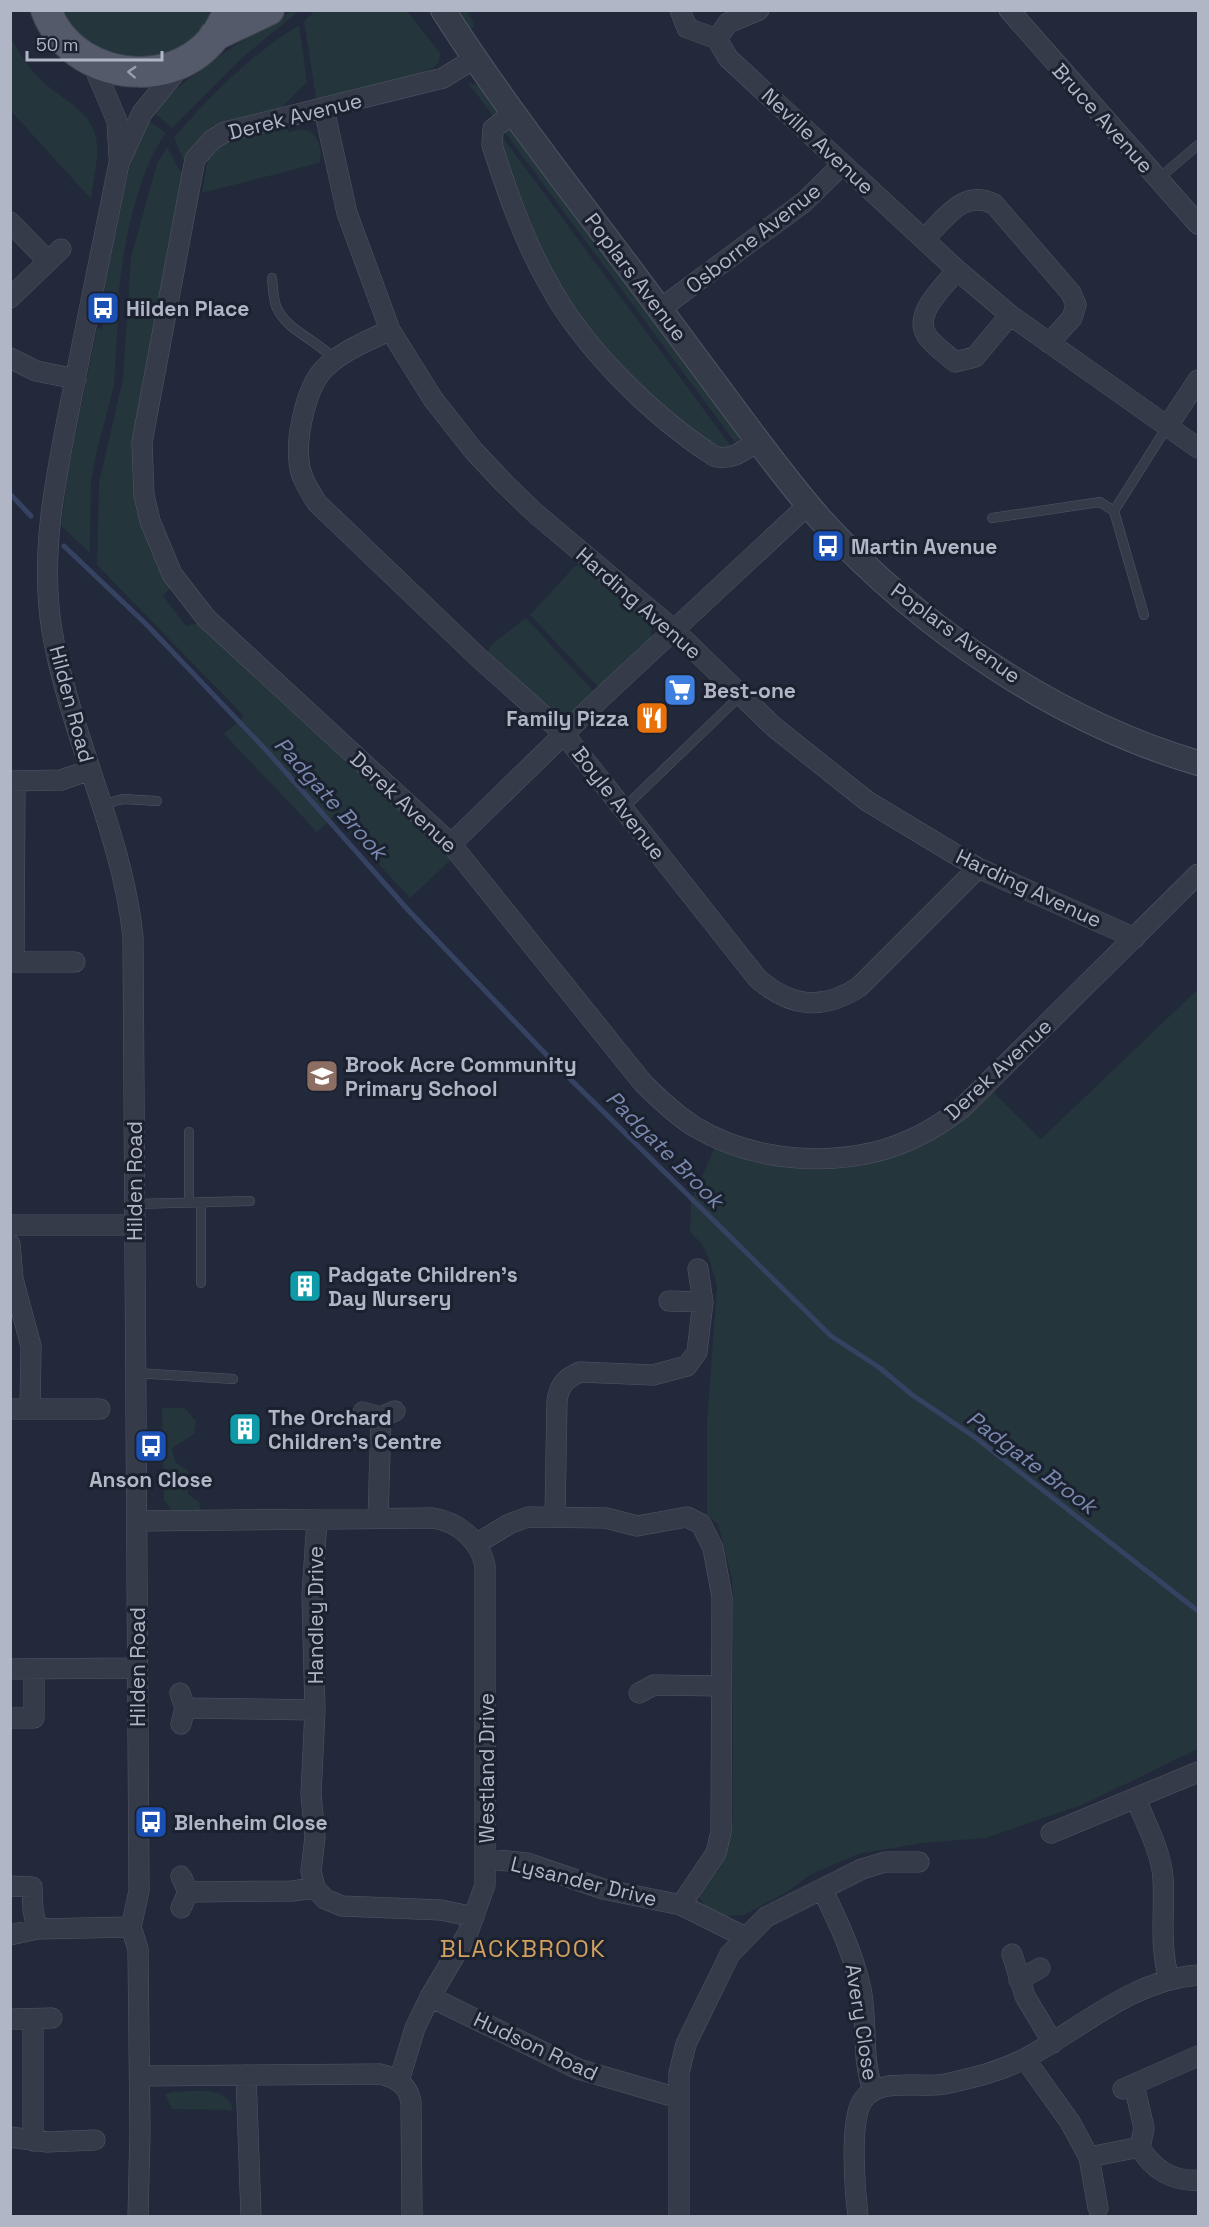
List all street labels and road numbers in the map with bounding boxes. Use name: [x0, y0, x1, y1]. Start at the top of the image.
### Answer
street label: Bruce Avenue: [1046, 57, 1160, 179]
street label: Neville Avenue: [756, 82, 880, 200]
street label: Derek Avenue: [225, 86, 365, 146]
street label: Osborne Avenue: [680, 177, 826, 299]
street label: Poplars Avenue: [579, 207, 693, 347]
street label: Harding Avenue: [571, 541, 707, 665]
street label: Poplars Avenue: [886, 577, 1026, 689]
street label: Hilden Road: [43, 643, 101, 765]
street label: Boyle Avenue: [566, 741, 672, 865]
street label: Derek Avenue: [345, 745, 463, 859]
street label: Harding Avenue: [952, 842, 1106, 934]
street label: Derek Avenue: [939, 1012, 1057, 1126]
street label: Hilden Road: [121, 1121, 148, 1241]
street label: Handley Drive: [302, 1546, 329, 1684]
street label: Hilden Road: [124, 1607, 151, 1727]
street label: Westland Drive: [473, 1693, 500, 1843]
street label: Lysander Drive: [508, 1850, 660, 1912]
street label: Avery Close: [839, 1962, 885, 2082]
street label: Hudson Road: [470, 2005, 602, 2087]

